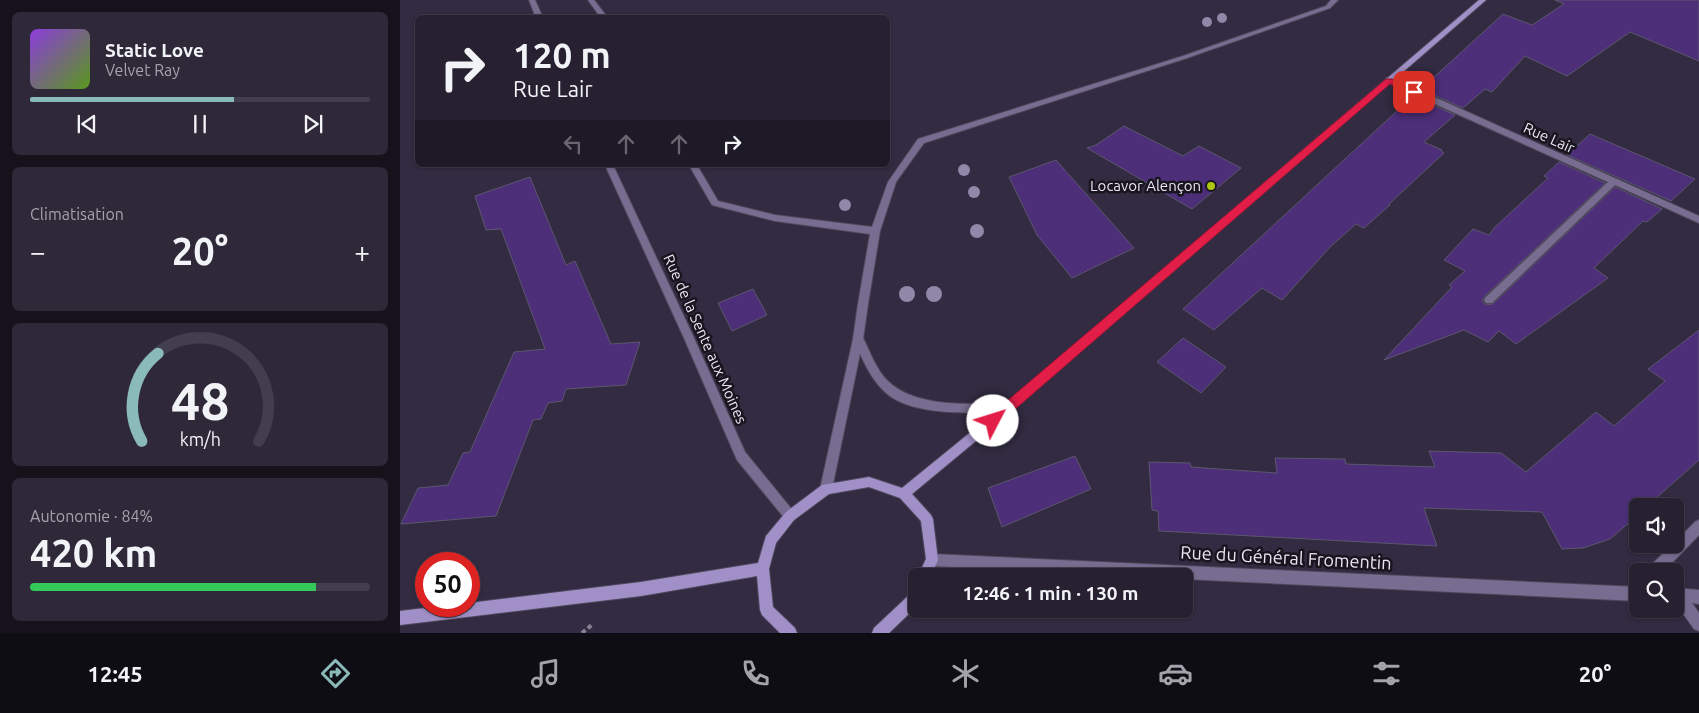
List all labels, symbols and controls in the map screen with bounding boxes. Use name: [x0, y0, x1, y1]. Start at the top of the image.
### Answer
icon: right: [430, 35, 495, 100]
text: 120 m: [513, 35, 611, 75]
text: Static Love: [105, 39, 204, 61]
text: Velvet Ray: [105, 61, 180, 79]
pin: [1393, 71, 1435, 113]
text: Rue Lair: [513, 76, 593, 101]
icon: arrive: [1400, 78, 1428, 106]
icon: previous: [73, 110, 101, 138]
icon: pause: [186, 110, 214, 138]
icon: next: [299, 110, 327, 138]
street label: Rue Lair: [1521, 119, 1578, 156]
icon: left: [559, 130, 587, 158]
icon: ahead: [612, 130, 640, 158]
icon: ahead: [665, 130, 693, 158]
icon: right: [718, 130, 746, 158]
place label: Locavor Alençon: [1090, 177, 1201, 194]
marker: Locavor Alençon: [1205, 180, 1217, 192]
text: Climatisation: [30, 205, 124, 223]
text: 20°: [172, 230, 228, 272]
text: −: [30, 236, 46, 267]
text: +: [354, 236, 370, 267]
street label: Rue de la Sente aux Moines: [660, 251, 751, 426]
text: 48: [171, 372, 229, 430]
position arrow: [966, 394, 1018, 446]
text: km/h: [179, 429, 221, 449]
map controls: [1629, 498, 1684, 618]
button: sound: [1629, 498, 1684, 553]
text: Autonomie · 84%: [30, 507, 153, 525]
text: 420 km: [30, 532, 157, 574]
street label: Rue du Général Fromentin: [1180, 541, 1392, 573]
speed limit sign: 50: [415, 552, 480, 617]
button: search: [1629, 563, 1684, 618]
text: 12:46 · 1 min · 130 m: [963, 582, 1138, 604]
icon: directions: [318, 656, 353, 691]
icon: music: [528, 656, 563, 691]
icon: phone: [738, 656, 773, 691]
icon: climate: [948, 656, 983, 691]
icon: car: [1158, 656, 1193, 691]
icon: filters: [1369, 656, 1404, 691]
text: 12:45: [88, 661, 143, 686]
text: 20°: [1579, 661, 1611, 686]

